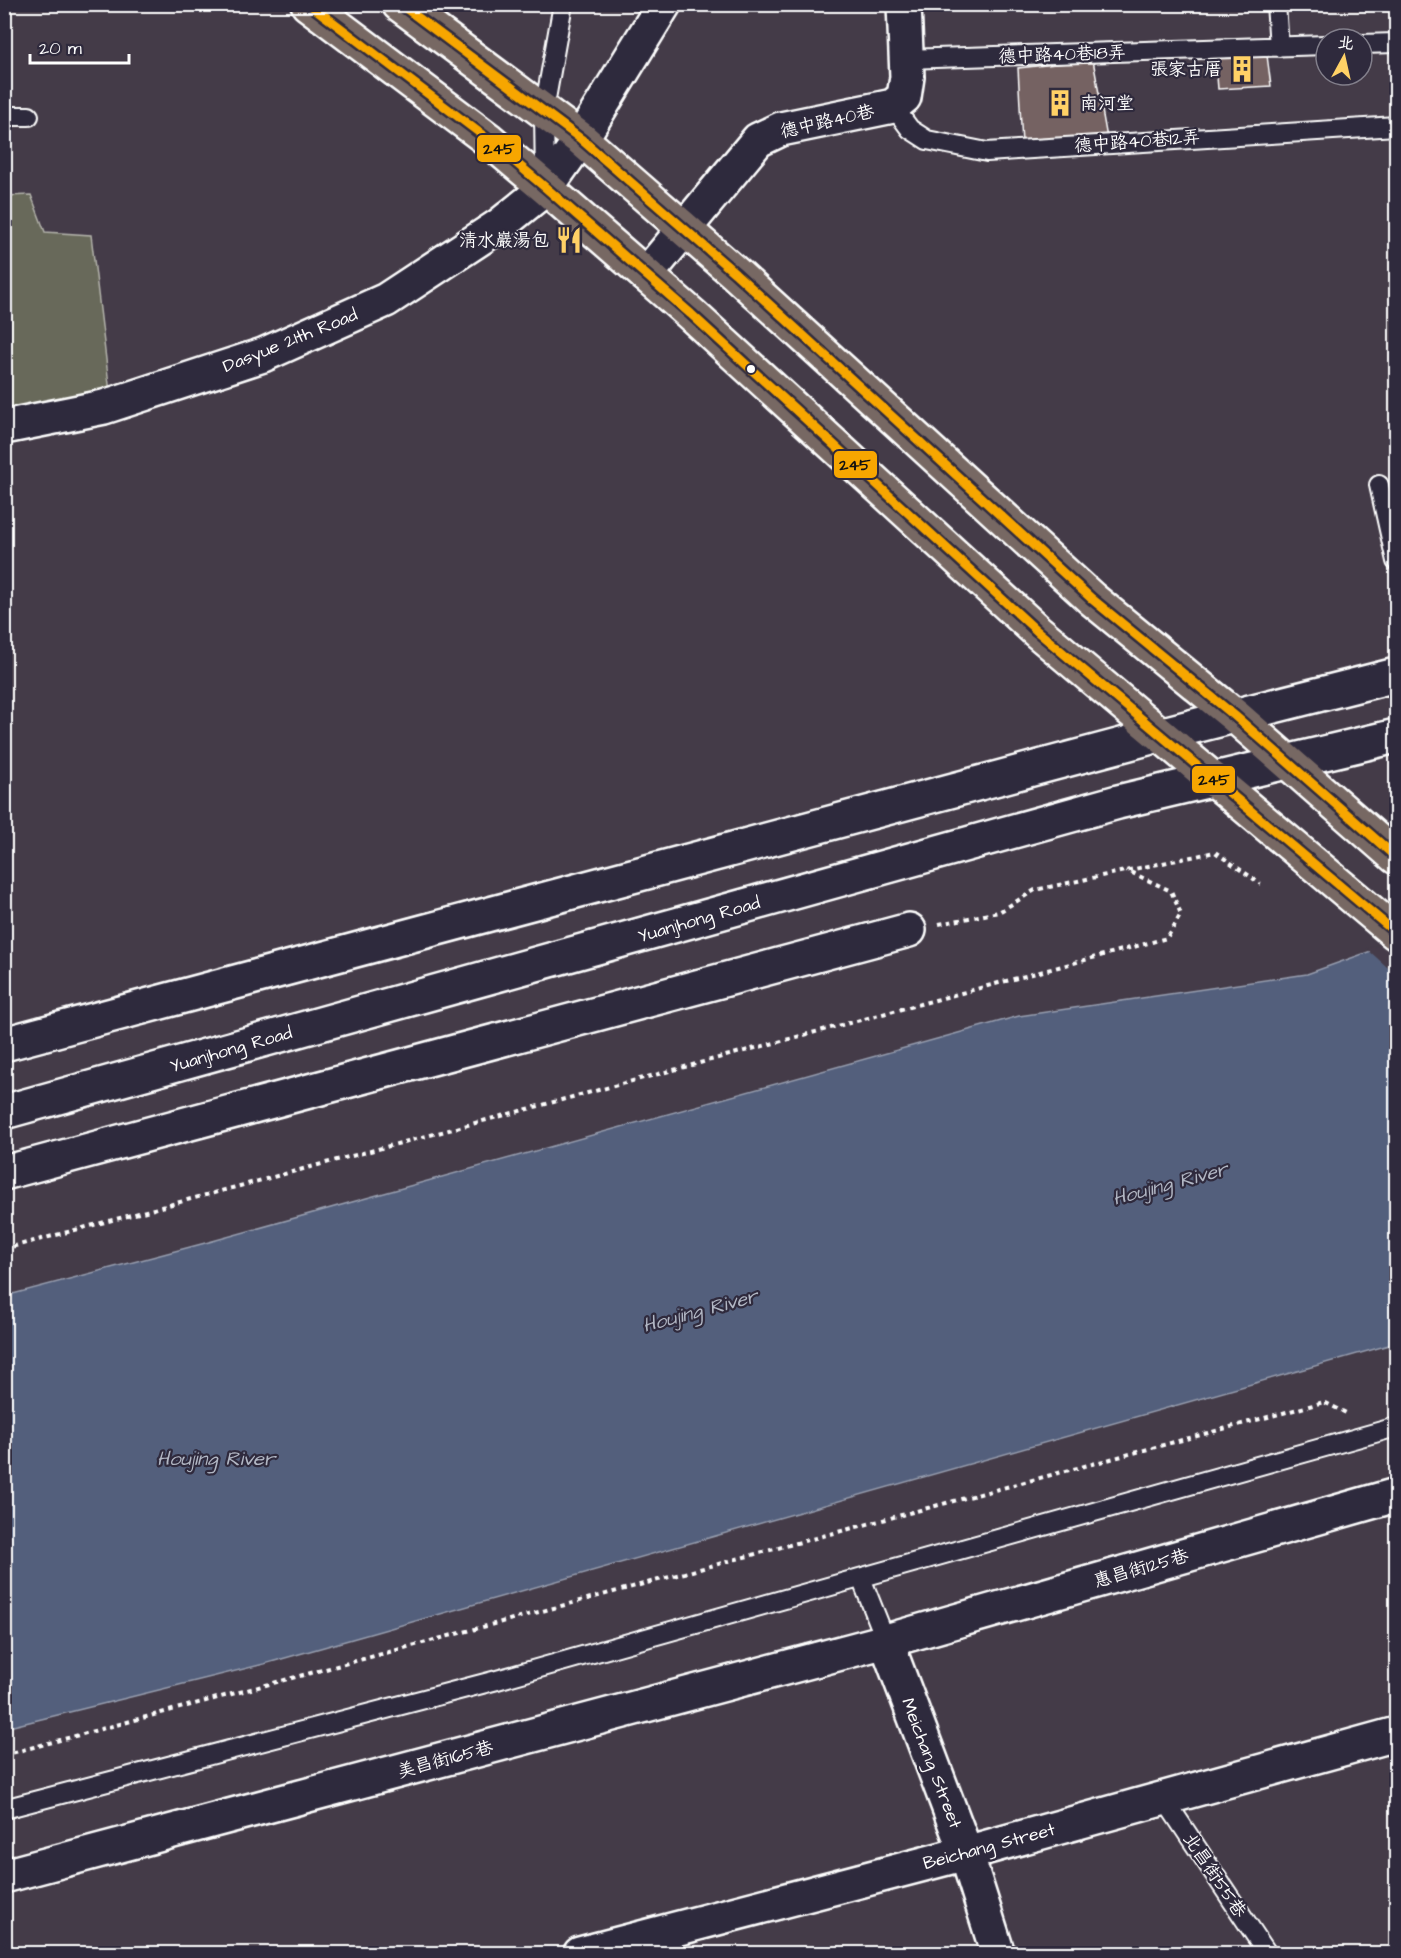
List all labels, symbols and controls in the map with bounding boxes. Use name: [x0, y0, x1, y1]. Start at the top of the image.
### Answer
scale bar: [30, 27, 129, 65]
north arrow: [1314, 27, 1374, 87]
text: 北: [1336, 31, 1355, 55]
text: 20 m: [39, 36, 82, 61]
street label: 德中路40巷18弄: [998, 40, 1126, 69]
building icon: 張家古厝: [1227, 54, 1257, 84]
place label: 張家古厝: [1150, 57, 1222, 82]
building icon: 南河堂: [1045, 88, 1075, 118]
place label: 南河堂: [1080, 91, 1134, 116]
street label: 德中路40巷: [778, 99, 877, 144]
street label: 德中路40巷12弄: [1073, 125, 1201, 158]
line badge: 245: [476, 134, 522, 163]
text: 245: [482, 138, 515, 160]
restaurant icon: 清水巖湯包: [554, 225, 584, 255]
place label: 清水巖湯包: [459, 228, 549, 253]
street label: Dasyue 21th Road: [219, 302, 362, 380]
unlabelled marker: [745, 363, 757, 375]
line badge: 245: [833, 450, 878, 479]
text: 245: [838, 454, 871, 476]
line badge: 245: [1191, 765, 1236, 794]
text: 245: [1197, 769, 1230, 791]
street label: Yuanjhong Road: [635, 890, 763, 950]
street label: Yuanjhong Road: [167, 1020, 295, 1080]
water label: Houjing River: [1110, 1155, 1233, 1214]
water label: Houjing River: [640, 1282, 763, 1341]
water label: Houjing River: [157, 1445, 277, 1474]
street label: 惠昌街125巷: [1091, 1543, 1191, 1594]
street label: Meichang Street: [894, 1694, 968, 1833]
street label: 美昌街165巷: [394, 1735, 496, 1784]
street label: Beichang Street: [920, 1817, 1059, 1877]
street label: 北昌街55巷: [1177, 1828, 1252, 1923]

